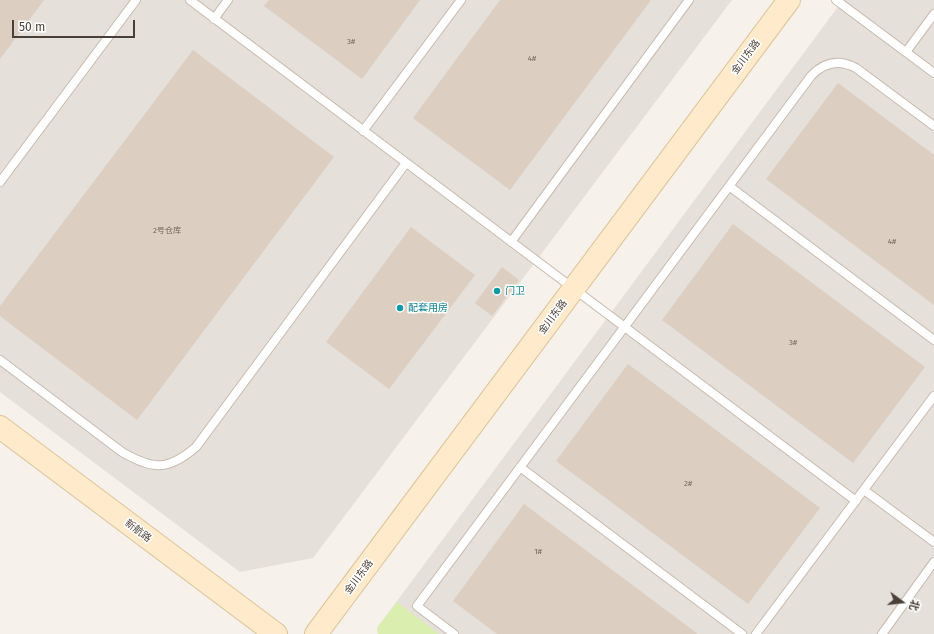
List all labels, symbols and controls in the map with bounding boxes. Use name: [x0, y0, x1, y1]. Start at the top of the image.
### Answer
scale bar: [14, 12, 137, 38]
text: 50 m: [19, 20, 45, 34]
house number: 3#: [347, 37, 355, 47]
street label: 金川东路: [729, 37, 763, 77]
house number: 4#: [528, 54, 536, 64]
house number: 2号仓库: [153, 226, 181, 236]
house number: 4#: [888, 237, 896, 247]
place label: 门卫: [505, 285, 525, 297]
marker: 门卫: [492, 286, 502, 296]
street label: 金川东路: [536, 297, 570, 337]
place label: 配套用房: [408, 302, 448, 314]
marker: 配套用房: [395, 303, 405, 313]
house number: 3#: [789, 338, 797, 348]
house number: 2#: [684, 479, 692, 489]
street label: 新航路: [122, 517, 154, 545]
house number: 1#: [534, 547, 542, 557]
street label: 金川东路: [342, 557, 376, 597]
north arrow: [882, 582, 922, 622]
text: 北: [906, 598, 922, 612]

